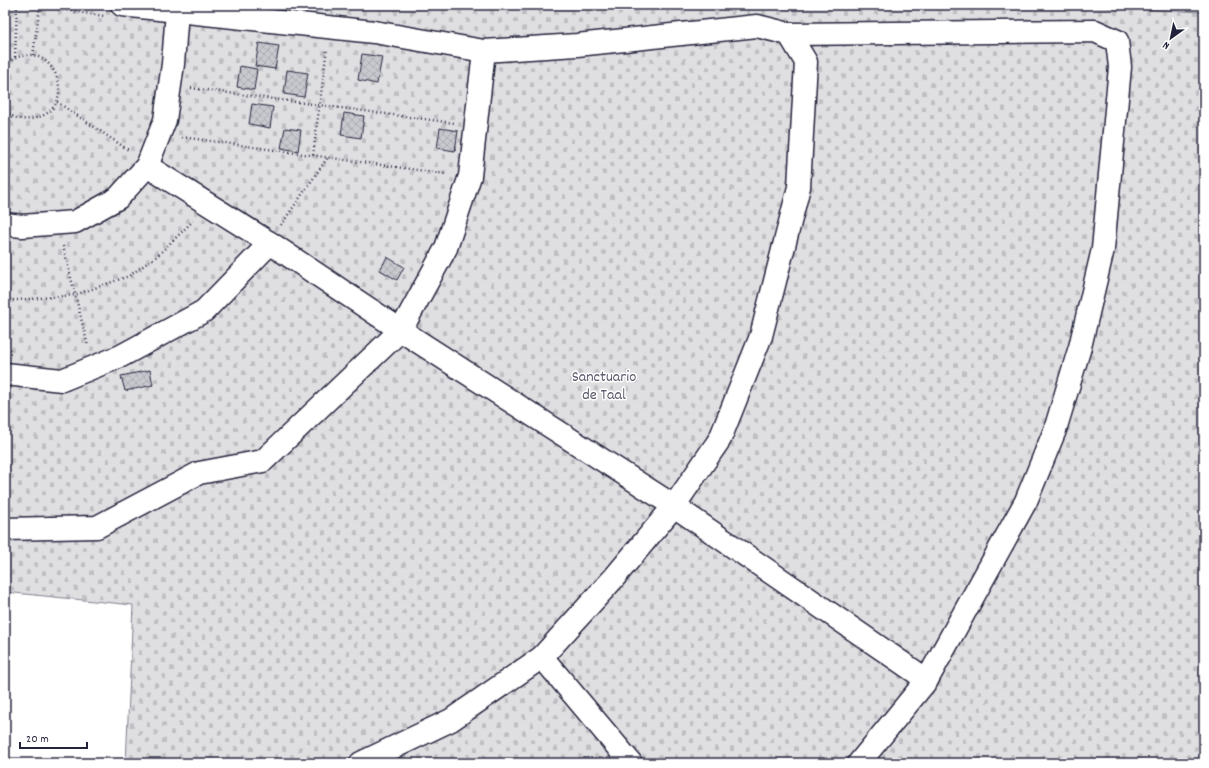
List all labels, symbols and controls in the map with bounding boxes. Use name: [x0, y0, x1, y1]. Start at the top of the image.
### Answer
north arrow: [1151, 18, 1191, 58]
text: N: [1160, 36, 1173, 53]
park label: Sanctuario de Taal: [572, 366, 636, 407]
scale bar: [20, 724, 87, 750]
text: 20 m: [26, 731, 49, 748]

